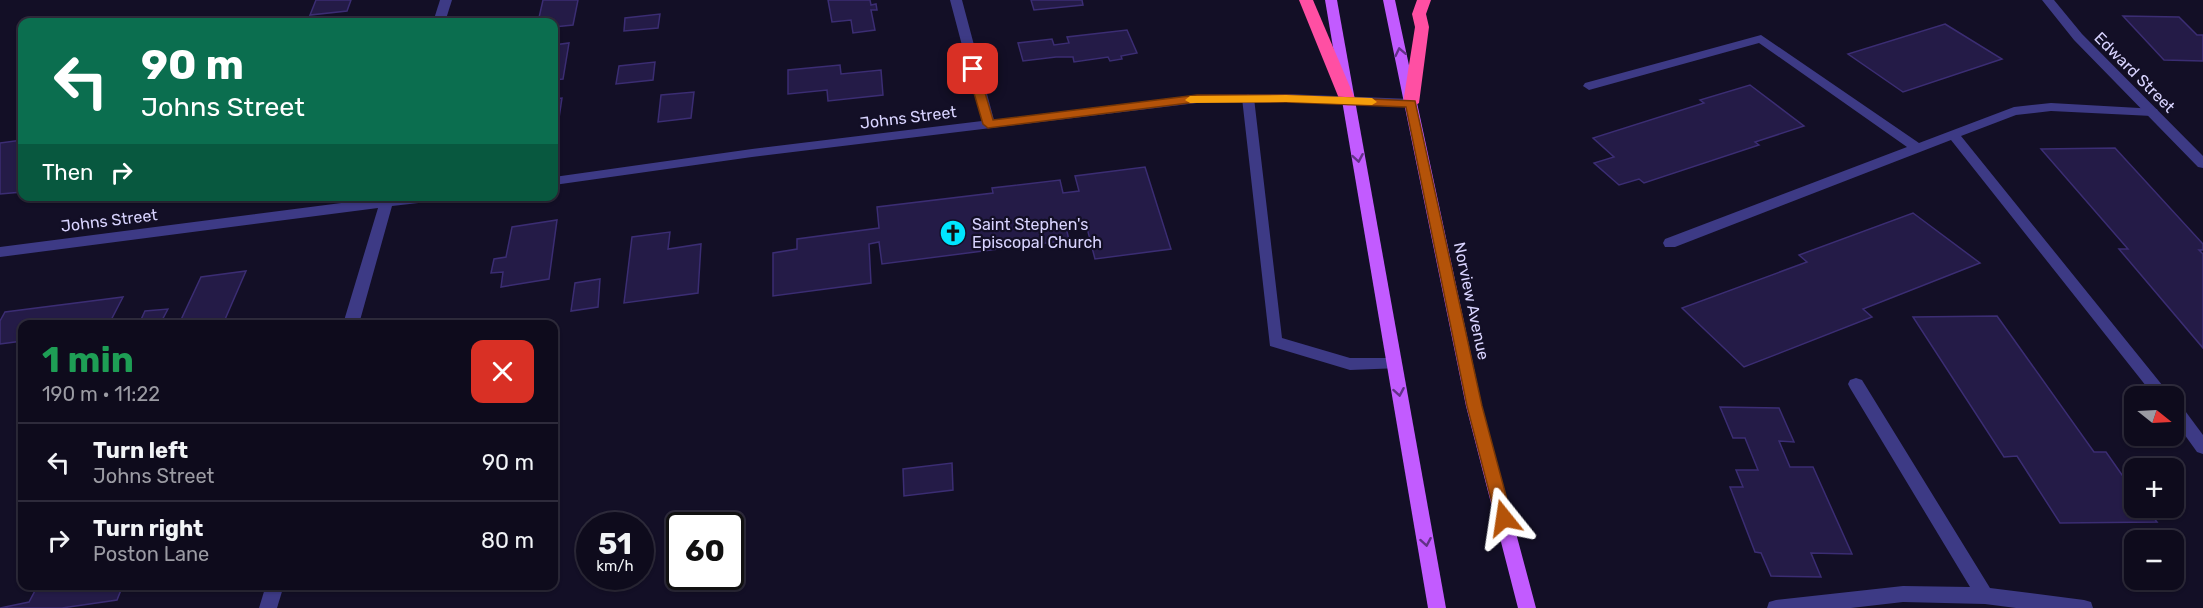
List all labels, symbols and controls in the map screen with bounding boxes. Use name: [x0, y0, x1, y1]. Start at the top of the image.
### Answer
street label: Edward Street: [2090, 28, 2179, 117]
text: 90 m: [141, 40, 244, 90]
icon: left: [42, 42, 120, 120]
pin: [947, 43, 998, 94]
one-way arrow: [1394, 47, 1407, 57]
icon: arrive: [956, 52, 989, 85]
text: Johns Street: [141, 91, 305, 123]
street label: Johns Street: [859, 102, 957, 133]
one-way arrow: [1351, 153, 1364, 163]
icon: right: [105, 156, 138, 189]
text: Then: [42, 159, 93, 186]
street label: Johns Street: [60, 205, 158, 236]
place label: Saint Stephen's Episcopal Church: [972, 215, 1102, 252]
church icon: Saint Stephen's Episcopal Church: [938, 218, 968, 248]
street label: Norview Avenue: [1450, 241, 1493, 362]
text: 1 min: [42, 338, 134, 381]
button: close: [471, 340, 534, 403]
text: 190 m · 11:22: [42, 382, 160, 406]
one-way arrow: [1392, 386, 1405, 396]
north arrow: [2124, 386, 2184, 446]
map controls: [2124, 386, 2184, 590]
text: Turn left: [93, 437, 188, 464]
icon: left: [42, 446, 75, 479]
text: 90 m: [482, 449, 534, 476]
button: +: [2124, 458, 2184, 518]
text: Johns Street: [93, 464, 214, 488]
position arrow: [1472, 486, 1536, 550]
speed limit sign: 60: [666, 512, 744, 590]
text: Turn right: [93, 515, 203, 542]
icon: right: [42, 524, 75, 557]
text: 51: [598, 526, 632, 562]
text: 80 m: [481, 527, 534, 554]
button: −: [2124, 530, 2184, 590]
one-way arrow: [1419, 537, 1431, 546]
text: Poston Lane: [93, 542, 209, 566]
text: km/h: [596, 557, 634, 575]

